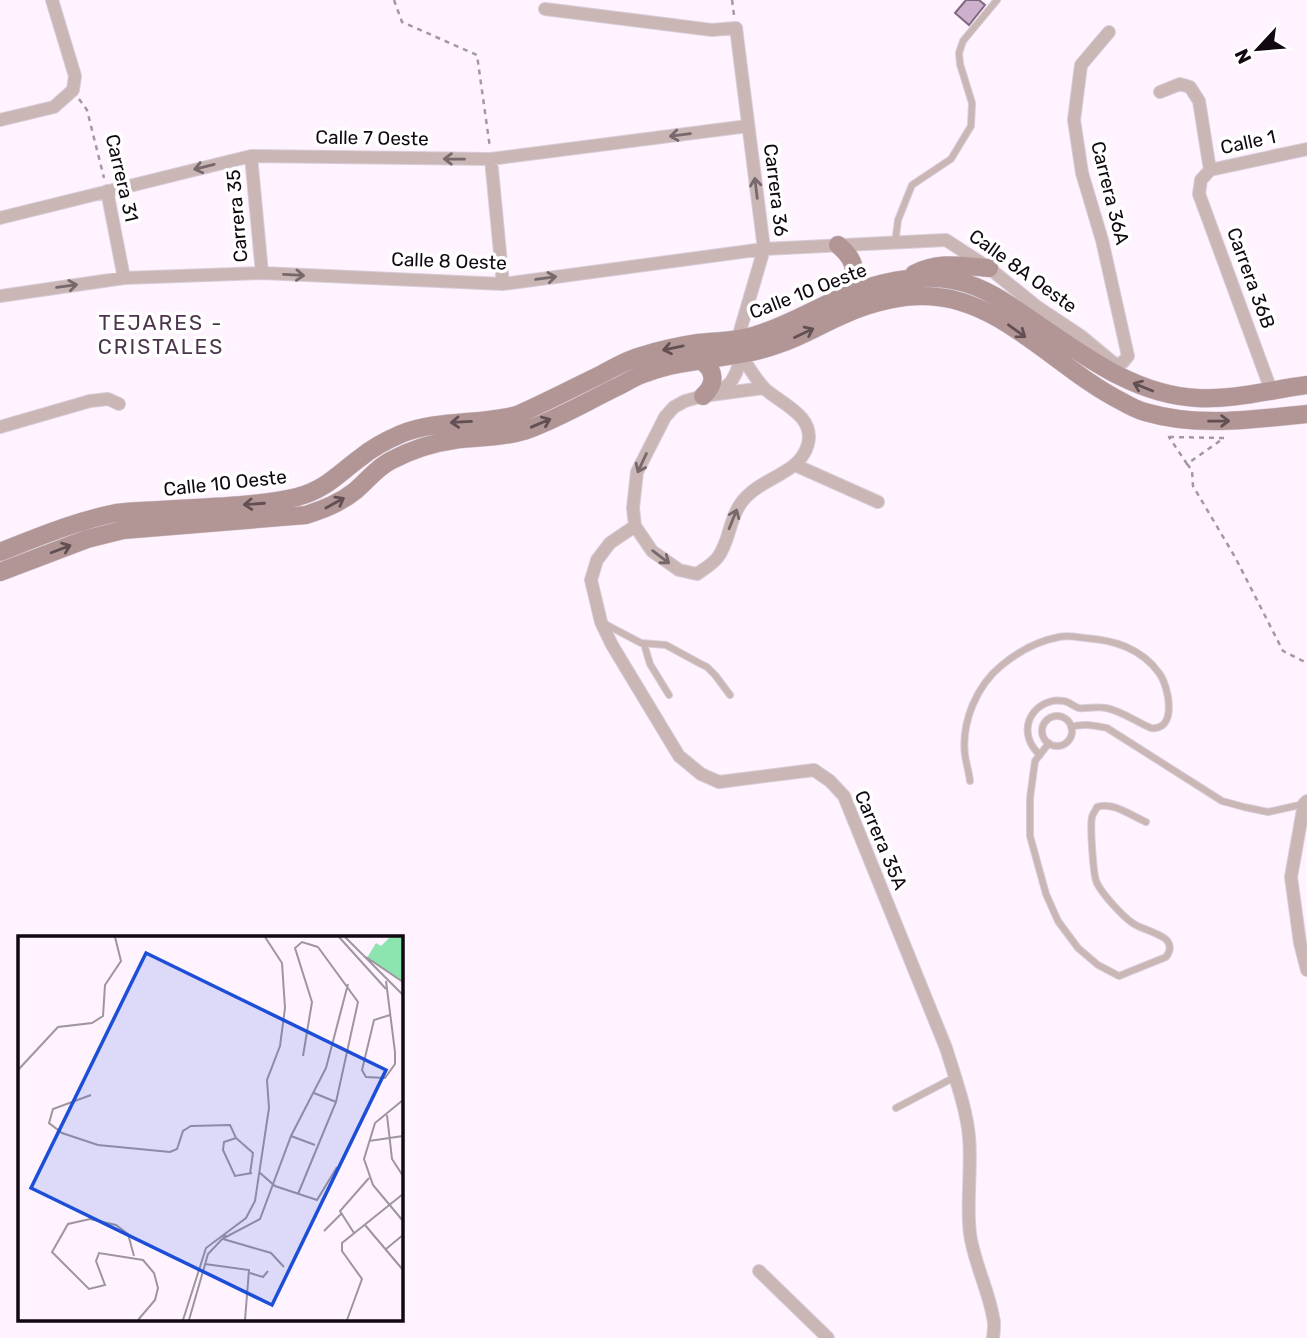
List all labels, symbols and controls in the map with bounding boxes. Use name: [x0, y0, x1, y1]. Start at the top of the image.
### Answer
north arrow: [1223, 14, 1293, 84]
text: N: [1230, 45, 1257, 67]
street label: Calle 1: [1218, 125, 1278, 159]
street label: Calle 7 Oeste: [315, 126, 429, 150]
one-way arrow: [670, 129, 692, 142]
street label: Carrera 31: [101, 132, 143, 224]
street label: Carrera 36A: [1086, 139, 1134, 247]
street label: Carrera 36: [759, 142, 793, 238]
one-way arrow: [443, 152, 466, 165]
one-way arrow: [193, 161, 216, 174]
street label: Carrera 35: [221, 169, 253, 263]
one-way arrow: [749, 177, 762, 200]
street label: Calle 8A Oeste: [965, 224, 1081, 318]
street label: Carrera 36B: [1222, 224, 1280, 332]
street label: Calle 8 Oeste: [391, 247, 507, 275]
street label: Calle 10 Oeste: [746, 258, 870, 324]
one-way arrow: [282, 268, 305, 281]
one-way arrow: [534, 272, 556, 285]
one-way arrow: [55, 279, 78, 292]
district label: TEJARES - CRISTALES: [98, 310, 224, 359]
one-way arrow: [1007, 323, 1026, 338]
one-way arrow: [793, 326, 814, 339]
one-way arrow: [662, 342, 685, 355]
one-way arrow: [1133, 379, 1155, 392]
one-way arrow: [1208, 414, 1231, 428]
one-way arrow: [449, 416, 472, 429]
one-way arrow: [530, 416, 552, 429]
one-way arrow: [635, 452, 648, 473]
street label: Calle 10 Oeste: [162, 465, 288, 501]
one-way arrow: [324, 496, 344, 510]
one-way arrow: [243, 498, 266, 511]
one-way arrow: [728, 508, 741, 530]
one-way arrow: [49, 541, 71, 554]
one-way arrow: [651, 550, 670, 564]
street label: Carrera 35A: [850, 787, 912, 893]
inset map: [18, 936, 402, 1320]

